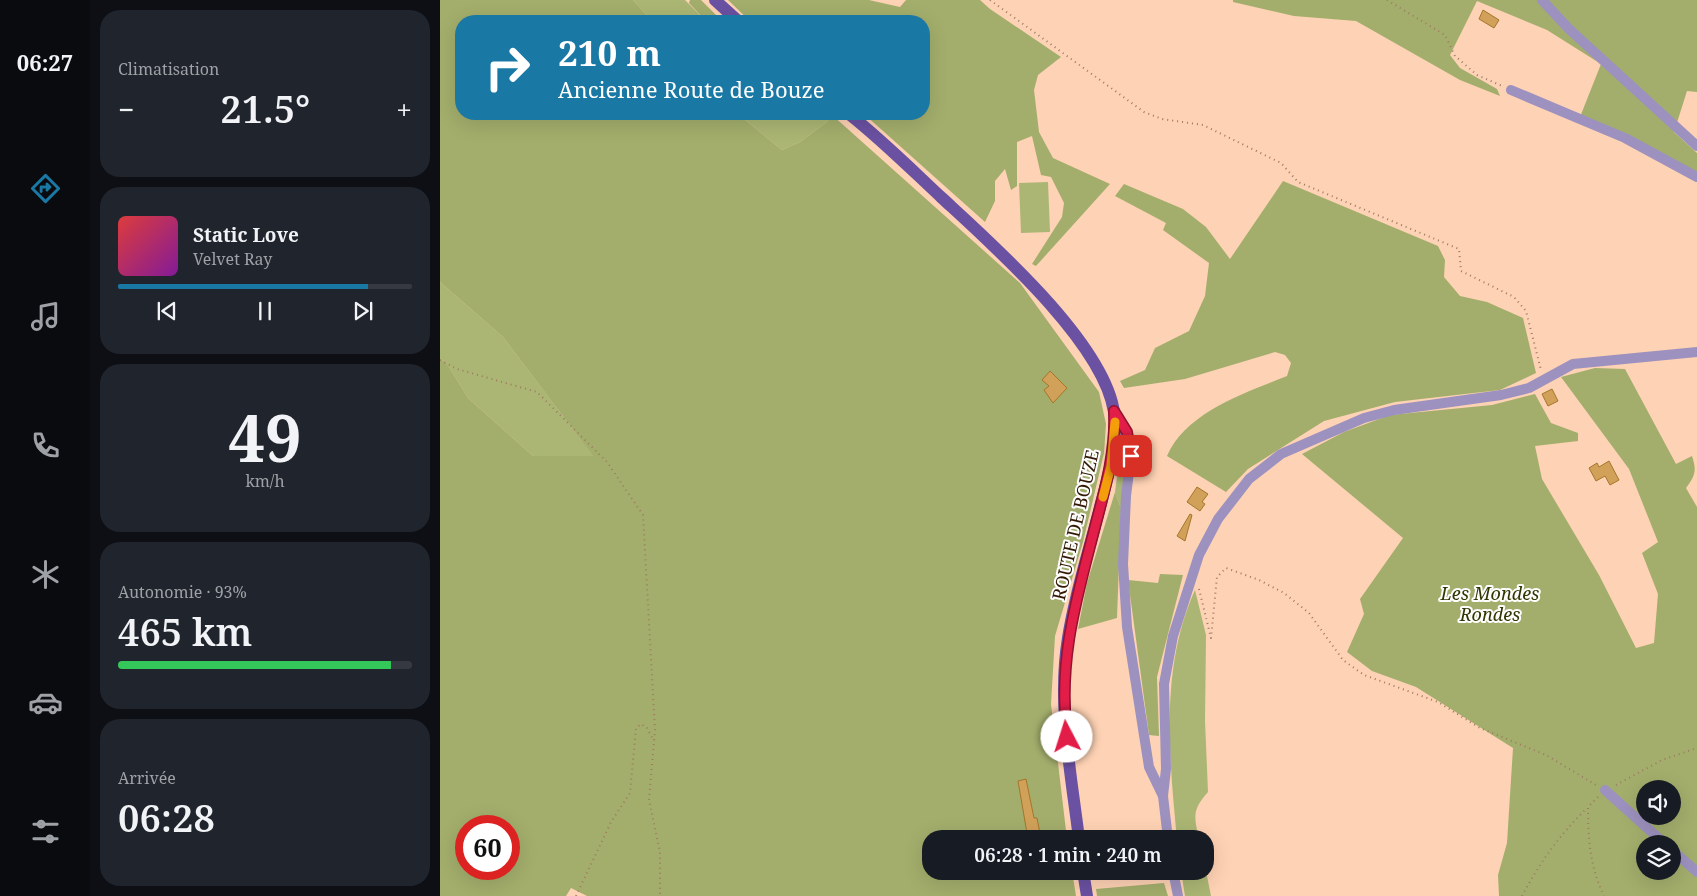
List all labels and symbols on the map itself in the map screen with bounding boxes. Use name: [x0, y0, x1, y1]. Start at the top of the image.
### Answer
pin: [1110, 435, 1152, 477]
street label: ROUTE DE BOUZE: [1046, 447, 1104, 602]
park label: Les Mondes Rondes: [1440, 581, 1539, 626]
position arrow: [1040, 710, 1092, 762]
speed limit sign: 60: [455, 815, 520, 880]

